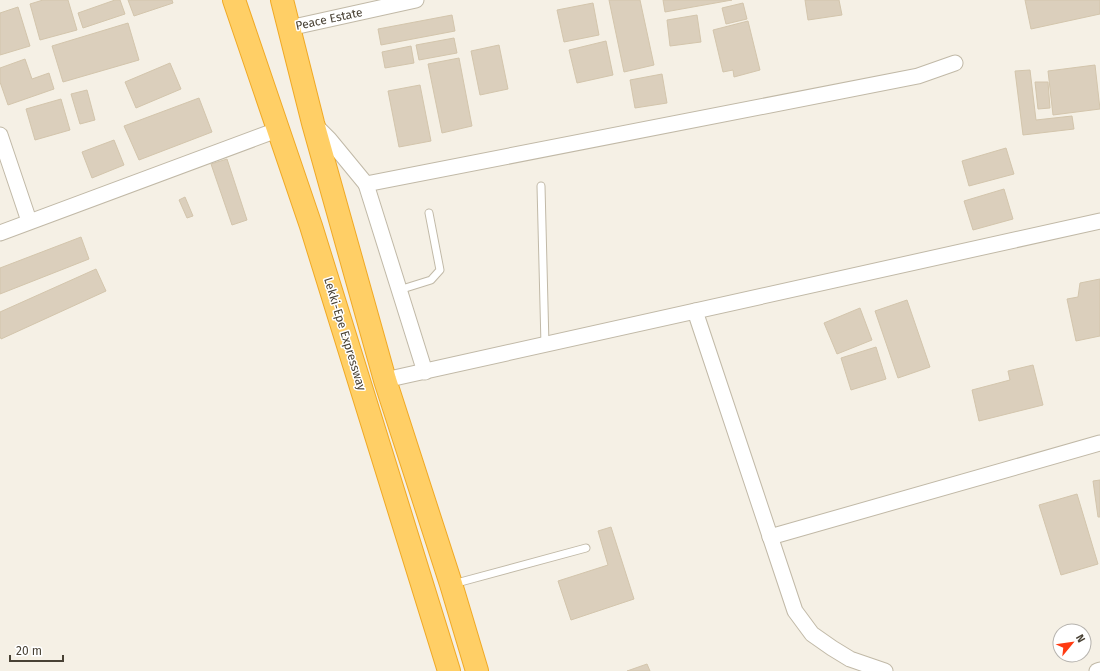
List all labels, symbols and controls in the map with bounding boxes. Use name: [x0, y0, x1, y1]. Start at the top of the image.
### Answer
street label: Peace Estate: [294, 5, 364, 33]
street label: Lekki-Epe Expressway: [321, 276, 369, 392]
north arrow: [1052, 623, 1092, 663]
text: N: [1073, 632, 1088, 645]
scale bar: [10, 637, 63, 663]
text: 20 m: [16, 644, 42, 658]

